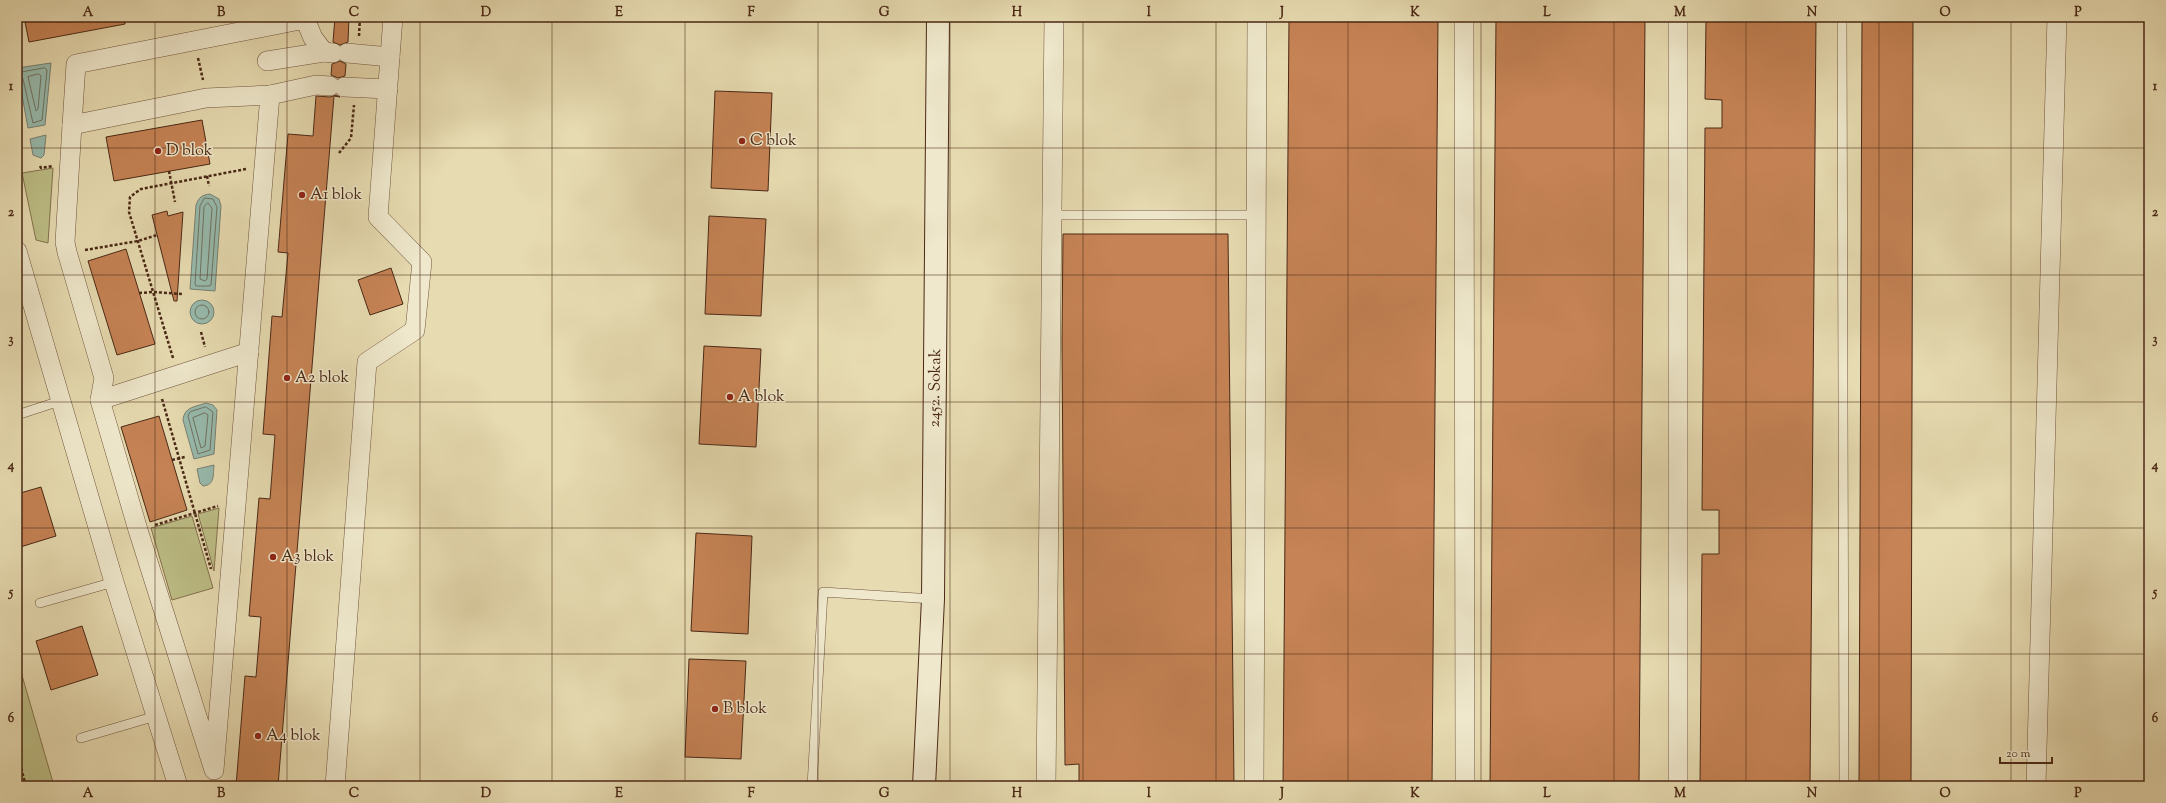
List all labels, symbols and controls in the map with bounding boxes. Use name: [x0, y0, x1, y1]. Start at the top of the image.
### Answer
text: A: [83, 4, 94, 22]
text: B: [217, 4, 226, 22]
text: C: [349, 4, 359, 22]
text: D: [481, 4, 491, 22]
text: E: [615, 4, 623, 22]
text: F: [747, 4, 755, 22]
text: G: [879, 4, 890, 22]
text: H: [1012, 4, 1023, 22]
text: I: [1147, 4, 1152, 22]
text: J: [1279, 4, 1284, 22]
text: K: [1410, 4, 1420, 22]
text: L: [1543, 4, 1551, 22]
text: M: [1674, 4, 1686, 22]
text: N: [1807, 4, 1818, 22]
text: O: [1939, 4, 1951, 22]
text: P: [2074, 4, 2082, 22]
text: 1: [9, 78, 14, 96]
text: 1: [2153, 78, 2158, 96]
place label: C blok: [750, 130, 797, 153]
marker: C blok: [737, 136, 747, 146]
place label: D blok: [166, 140, 213, 163]
marker: D blok: [153, 146, 163, 156]
place label: A1 blok: [310, 184, 362, 207]
marker: A1 blok: [297, 190, 307, 200]
text: 2: [8, 204, 15, 222]
text: 2: [2152, 204, 2159, 222]
text: 3: [8, 331, 14, 349]
text: 3: [2152, 331, 2158, 349]
street label: 2452. Sokak: [924, 348, 948, 428]
place label: A2 blok: [295, 367, 350, 390]
marker: A2 blok: [282, 373, 292, 383]
place label: A blok: [738, 386, 785, 409]
marker: A blok: [725, 392, 735, 402]
text: 4: [7, 457, 15, 475]
text: 4: [2151, 457, 2159, 475]
place label: A3 blok: [281, 546, 335, 569]
marker: A3 blok: [268, 552, 278, 562]
text: 5: [8, 584, 14, 602]
text: 5: [2152, 584, 2158, 602]
place label: B blok: [723, 698, 767, 721]
marker: B blok: [710, 704, 720, 714]
text: 6: [8, 710, 15, 728]
text: 6: [2152, 710, 2159, 728]
place label: A4 blok: [266, 725, 321, 748]
marker: A4 blok: [253, 731, 263, 741]
scale bar: [2000, 739, 2052, 765]
text: 20 m: [2006, 745, 2031, 763]
text: A: [83, 785, 94, 803]
text: B: [217, 785, 226, 803]
text: C: [349, 785, 359, 803]
text: D: [481, 785, 491, 803]
text: E: [615, 785, 623, 803]
text: F: [747, 785, 755, 803]
text: G: [879, 785, 890, 803]
text: H: [1012, 785, 1023, 803]
text: I: [1147, 785, 1152, 803]
text: J: [1279, 785, 1284, 803]
text: K: [1410, 785, 1420, 803]
text: L: [1543, 785, 1551, 803]
text: M: [1674, 785, 1686, 803]
text: N: [1807, 785, 1818, 803]
text: O: [1939, 785, 1951, 803]
text: P: [2074, 785, 2082, 803]

